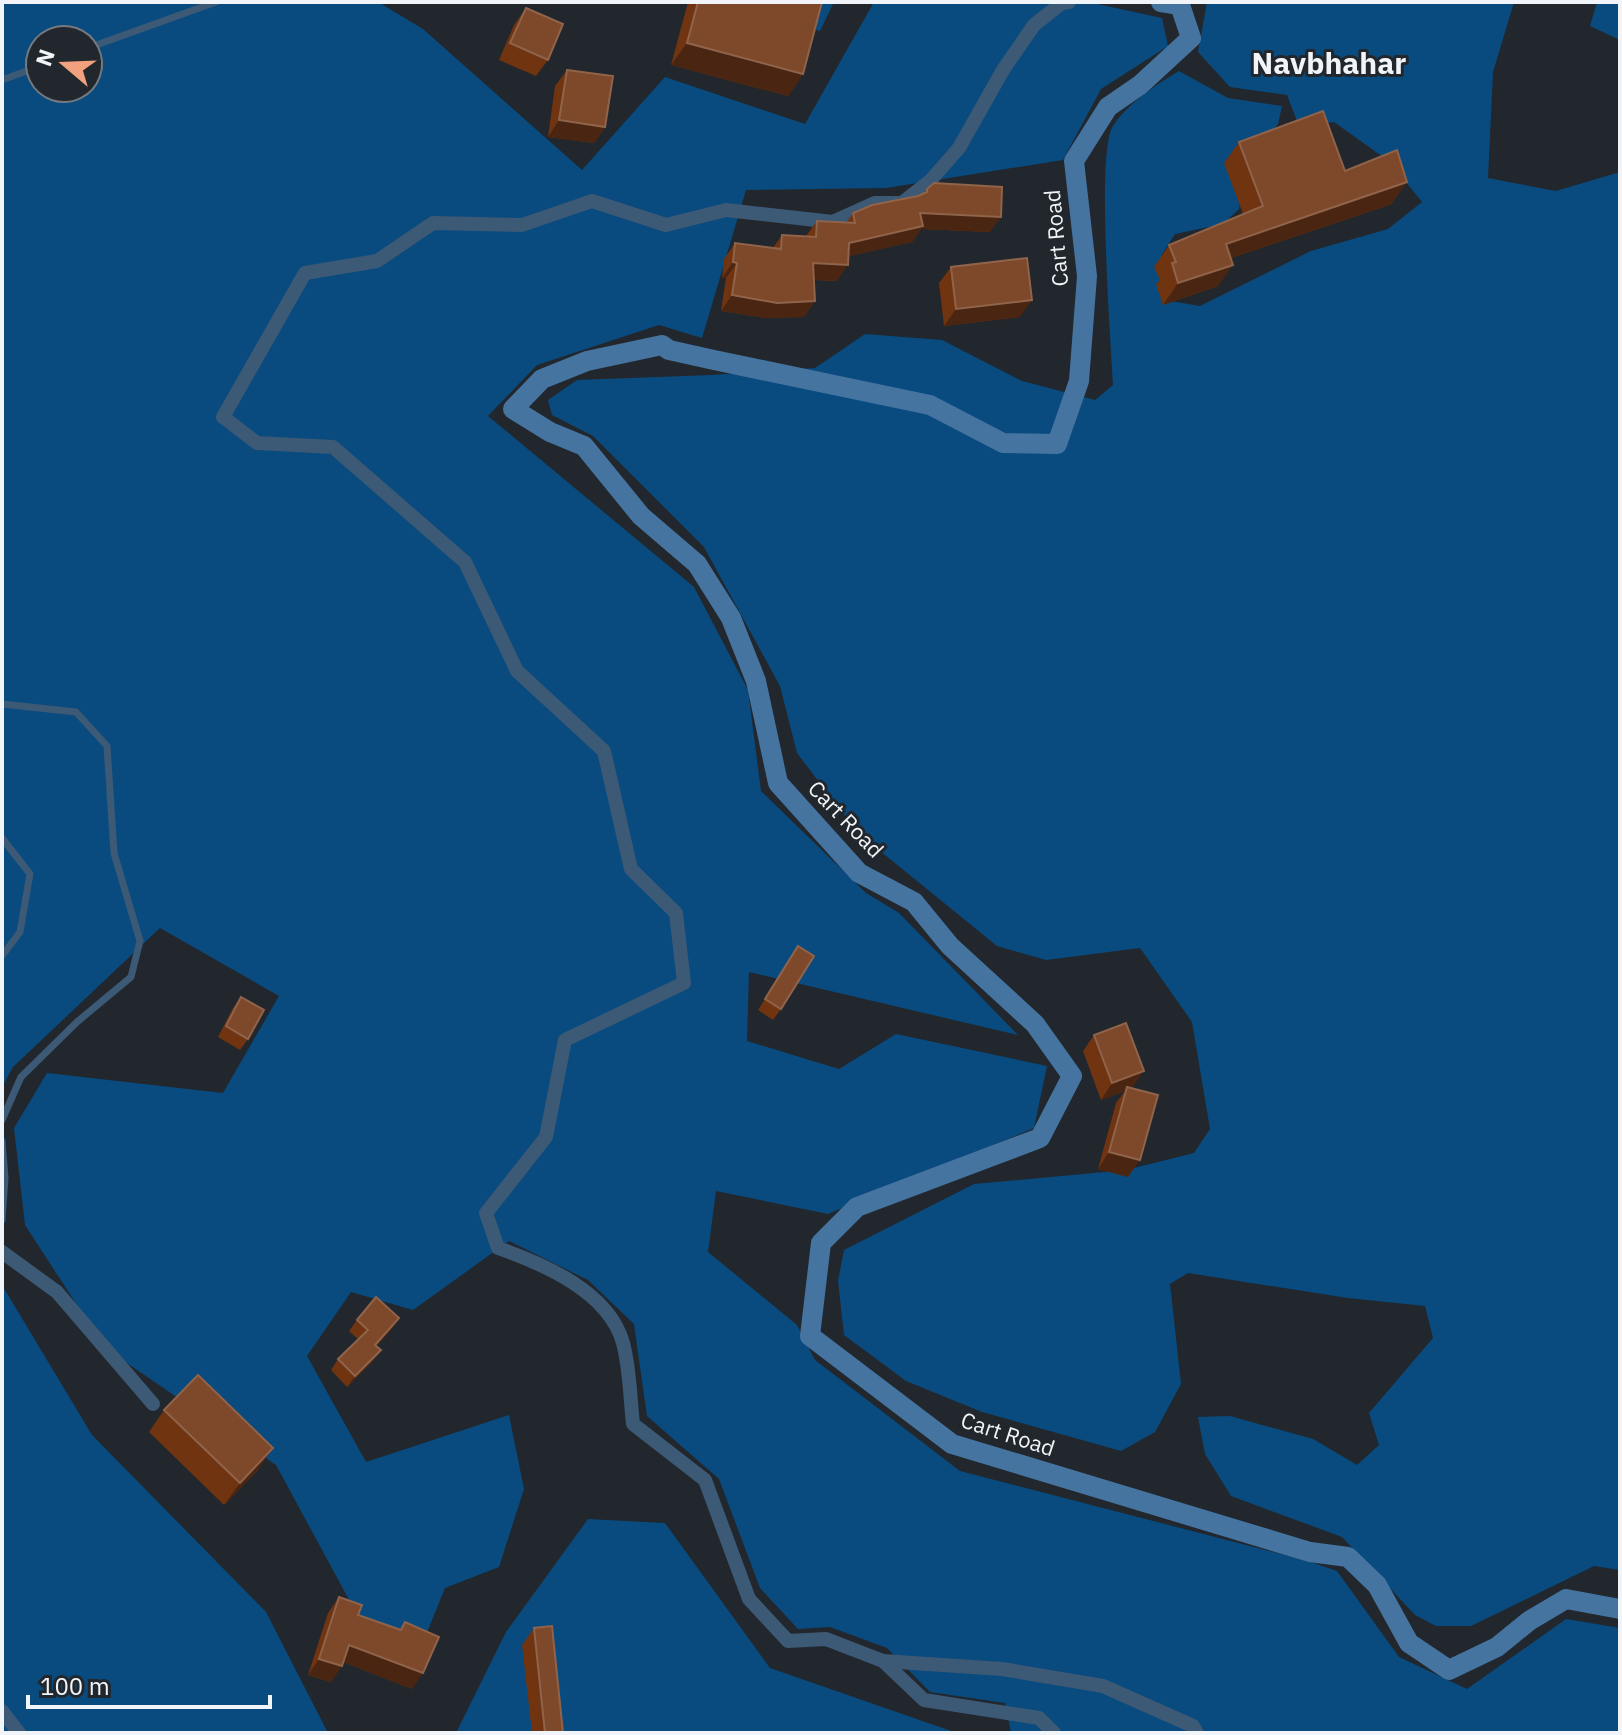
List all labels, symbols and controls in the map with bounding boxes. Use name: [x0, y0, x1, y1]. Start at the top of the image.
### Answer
north arrow: [24, 24, 104, 104]
district label: Navbhahar: [1252, 43, 1406, 82]
text: N: [28, 45, 61, 70]
street label: Cart Road: [1037, 188, 1074, 288]
street label: Cart Road: [802, 774, 891, 864]
street label: Cart Road: [958, 1405, 1059, 1462]
scale bar: [28, 1659, 270, 1709]
text: 100 m: [40, 1670, 110, 1702]

